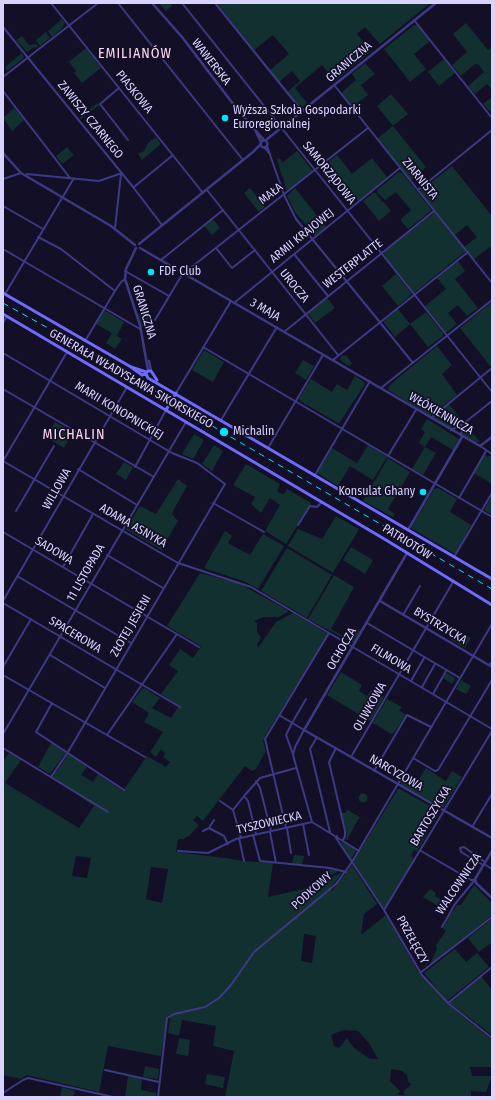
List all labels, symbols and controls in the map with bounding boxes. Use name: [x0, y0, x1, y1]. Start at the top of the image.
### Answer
street label: WAWERSKA: [188, 36, 234, 88]
street label: GRANICZNA: [323, 39, 375, 85]
district label: EMILIANÓW: [98, 46, 172, 62]
street label: PIASKOWA: [112, 68, 156, 116]
street label: ZAWISZY CZARNEGO: [54, 78, 126, 162]
place label: Wyższa Szkoła Gospodarki Euroregionalnej: [233, 104, 361, 132]
marker: Wyższa Szkoła Gospodarki Euroregionalnej: [220, 113, 230, 123]
street label: SAMORZĄDOWA: [299, 139, 359, 207]
street label: ZIARNISTA: [399, 155, 441, 203]
street label: MAŁA: [256, 180, 286, 208]
street label: ARMII KRAJOWEJ: [267, 206, 337, 266]
street label: WESTERPLATTE: [320, 236, 386, 292]
place label: FDF Club: [159, 265, 201, 279]
street label: UROCZA: [276, 266, 312, 306]
marker: FDF Club: [146, 267, 156, 277]
street label: GRANICZNA: [129, 283, 159, 341]
street label: 3 MAJA: [247, 296, 283, 324]
street label: GENERAŁA WŁADYSŁAWA SIKORSKIEGO: [47, 326, 215, 432]
street label: MARII KONOPNICKIEJ: [72, 379, 166, 443]
street label: WŁÓKIENNICZA: [406, 390, 476, 438]
place label: Michalin: [233, 425, 274, 439]
marker: Michalin: [218, 426, 230, 438]
district label: MICHALIN: [43, 427, 105, 443]
street label: WILLOWA: [39, 466, 75, 512]
place label: Konsulat Ghany: [338, 485, 415, 499]
marker: Konsulat Ghany: [418, 487, 428, 497]
street label: ADAMA ASNYKA: [97, 501, 169, 551]
street label: PATRIOTÓW: [380, 521, 434, 563]
street label: SADOWA: [32, 534, 76, 568]
street label: 11 LISTOPADA: [64, 542, 108, 604]
street label: ZŁOTEJ JESIENI: [108, 593, 154, 659]
street label: BYSTRZYCKA: [411, 604, 469, 648]
street label: SPACEROWA: [46, 614, 104, 656]
street label: OCHOCZA: [324, 625, 360, 673]
street label: FILMOWA: [368, 641, 414, 677]
street label: OLIWKOWA: [350, 680, 390, 734]
street label: NARCYZOWA: [366, 752, 426, 794]
street label: BARTOSZYCKA: [407, 783, 455, 849]
street label: TYSZOWIECKA: [235, 809, 303, 837]
street label: WALCOWNICZA: [433, 851, 485, 917]
street label: PODKOWY: [289, 869, 335, 913]
street label: PRZEŁĘCZY: [393, 913, 431, 967]

